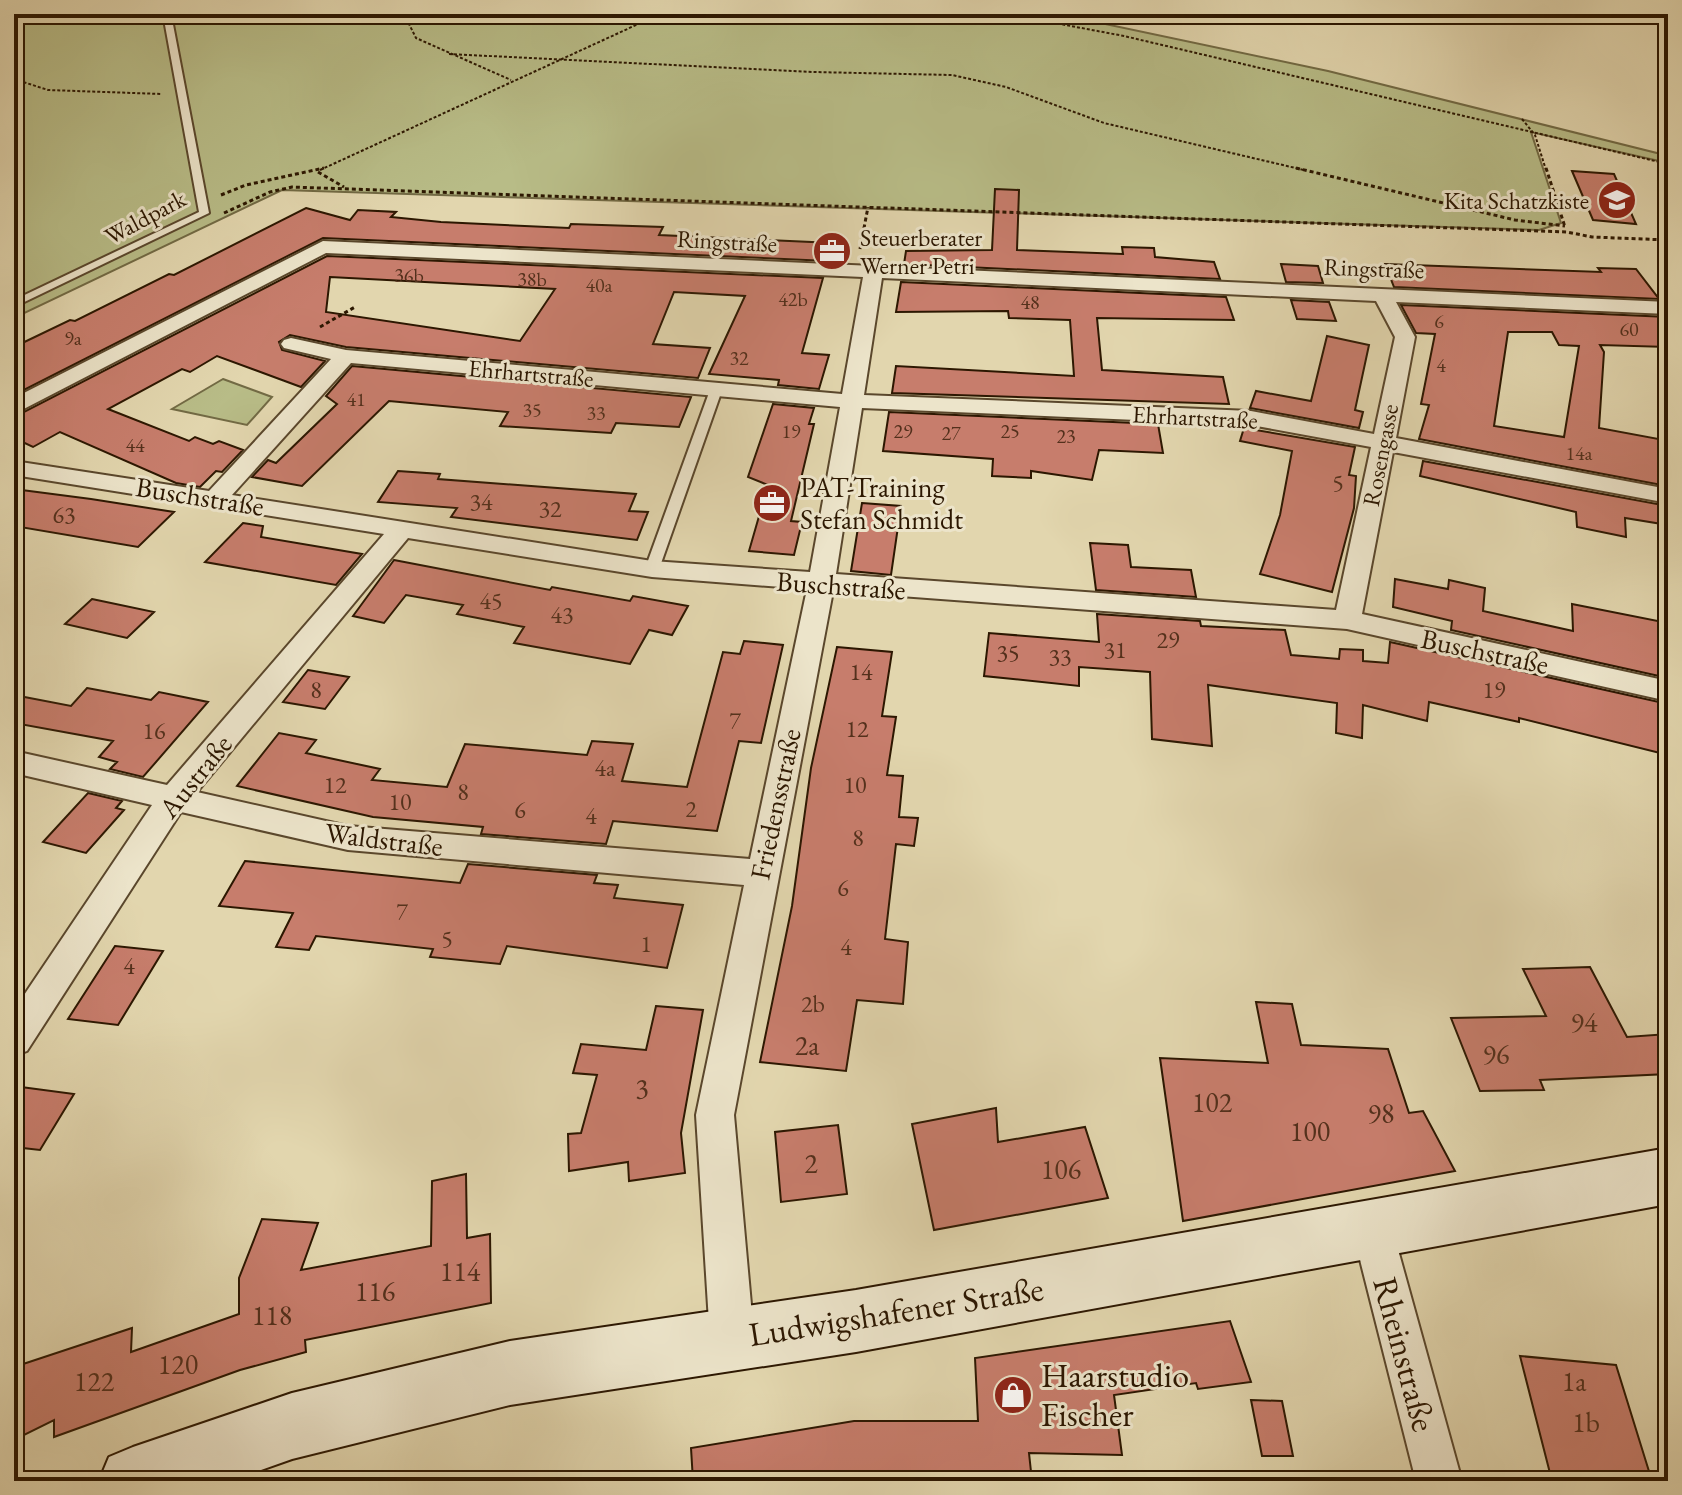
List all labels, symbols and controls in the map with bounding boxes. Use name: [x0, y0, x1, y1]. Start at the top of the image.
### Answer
school or university icon: Kita Schatzkiste: [1596, 179, 1638, 221]
street label: Waldpark: [99, 182, 192, 251]
place label: Kita Schatzkiste: [1444, 185, 1589, 216]
place label: Steuerberater Werner Petri: [860, 222, 982, 281]
street label: Ringstraße: [676, 223, 778, 259]
office icon: Steuerberater Werner Petri: [811, 230, 853, 272]
street label: Ringstraße: [1323, 251, 1425, 285]
house number: 36b: [394, 262, 424, 288]
house number: 38b: [517, 266, 547, 292]
house number: 40a: [585, 272, 613, 298]
house number: 42b: [778, 286, 808, 312]
house number: 48: [1020, 289, 1040, 315]
house number: 6: [1434, 308, 1444, 334]
house number: 60: [1619, 316, 1639, 342]
house number: 9a: [64, 325, 82, 351]
house number: 32: [729, 345, 749, 371]
street label: Ehrhartstraße: [467, 352, 595, 394]
house number: 4: [1436, 352, 1446, 378]
house number: 41: [346, 386, 366, 412]
house number: 35: [522, 397, 542, 423]
street label: Ehrhartstraße: [1131, 398, 1259, 436]
house number: 33: [586, 400, 606, 426]
street label: Rosengasse: [1355, 401, 1405, 509]
house number: 19: [781, 418, 801, 444]
house number: 29: [893, 418, 913, 444]
house number: 25: [1000, 418, 1020, 444]
house number: 27: [941, 420, 961, 446]
house number: 23: [1056, 423, 1076, 449]
house number: 44: [125, 432, 145, 458]
house number: 14a: [1565, 440, 1593, 466]
house number: 5: [1332, 467, 1344, 498]
street label: Buschstraße: [133, 468, 267, 524]
place label: PAT-Training Stefan Schmidt: [800, 469, 963, 537]
office icon: PAT-Training Stefan Schmidt: [751, 482, 793, 524]
house number: 34: [469, 486, 493, 517]
house number: 32: [538, 493, 562, 524]
house number: 63: [52, 499, 76, 530]
street label: Buschstraße: [775, 563, 907, 607]
house number: 45: [479, 585, 503, 616]
house number: 43: [550, 599, 574, 630]
street label: Buschstraße: [1418, 620, 1552, 682]
house number: 29: [1156, 624, 1180, 655]
house number: 31: [1103, 634, 1127, 665]
house number: 35: [996, 637, 1020, 668]
house number: 33: [1048, 641, 1072, 672]
house number: 14: [849, 656, 873, 687]
house number: 8: [310, 674, 322, 705]
house number: 19: [1482, 674, 1506, 705]
house number: 7: [729, 705, 741, 736]
house number: 12: [845, 713, 869, 744]
house number: 16: [142, 715, 166, 746]
street label: Friedensstraße: [741, 725, 809, 883]
street label: Austraße: [150, 727, 240, 826]
house number: 4a: [594, 752, 616, 783]
house number: 12: [323, 769, 347, 800]
house number: 10: [843, 769, 867, 800]
house number: 8: [457, 776, 469, 807]
house number: 10: [388, 786, 412, 817]
house number: 2: [685, 793, 697, 824]
house number: 6: [514, 794, 526, 825]
house number: 4: [585, 800, 597, 831]
street label: Waldstraße: [323, 814, 445, 864]
house number: 8: [852, 822, 864, 853]
house number: 6: [837, 872, 849, 903]
house number: 7: [396, 896, 408, 927]
house number: 5: [441, 923, 453, 954]
house number: 1: [640, 928, 652, 959]
house number: 4: [840, 931, 852, 962]
house number: 4: [123, 950, 135, 981]
house number: 2b: [801, 988, 825, 1019]
house number: 94: [1571, 1004, 1598, 1040]
house number: 2a: [795, 1027, 820, 1063]
house number: 96: [1483, 1036, 1509, 1072]
house number: 3: [635, 1070, 649, 1106]
house number: 102: [1192, 1084, 1233, 1120]
house number: 98: [1368, 1095, 1394, 1131]
house number: 100: [1290, 1113, 1330, 1149]
house number: 2: [804, 1145, 818, 1181]
house number: 106: [1041, 1151, 1081, 1187]
house number: 114: [440, 1253, 481, 1289]
street label: Ludwigshafener Straße: [745, 1266, 1047, 1356]
street label: Rheinstraße: [1363, 1272, 1447, 1436]
house number: 116: [355, 1273, 395, 1309]
house number: 118: [252, 1297, 292, 1333]
house number: 120: [158, 1346, 198, 1382]
place label: Haarstudio Fischer: [1041, 1353, 1189, 1436]
house number: 122: [74, 1363, 115, 1399]
house number: 1a: [1562, 1363, 1587, 1399]
shop icon: Haarstudio Fischer: [992, 1374, 1034, 1416]
house number: 1b: [1572, 1404, 1600, 1440]

